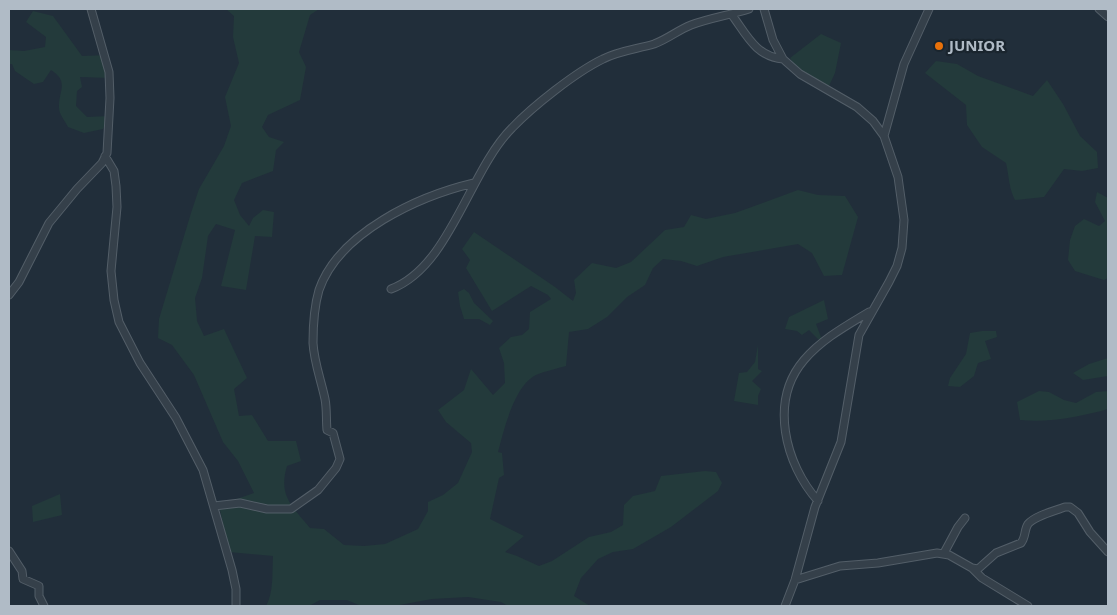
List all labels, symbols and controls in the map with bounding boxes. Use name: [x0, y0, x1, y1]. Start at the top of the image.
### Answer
place label: JUNIOR: [947, 35, 1005, 55]
marker: JUNIOR: [933, 40, 945, 52]

